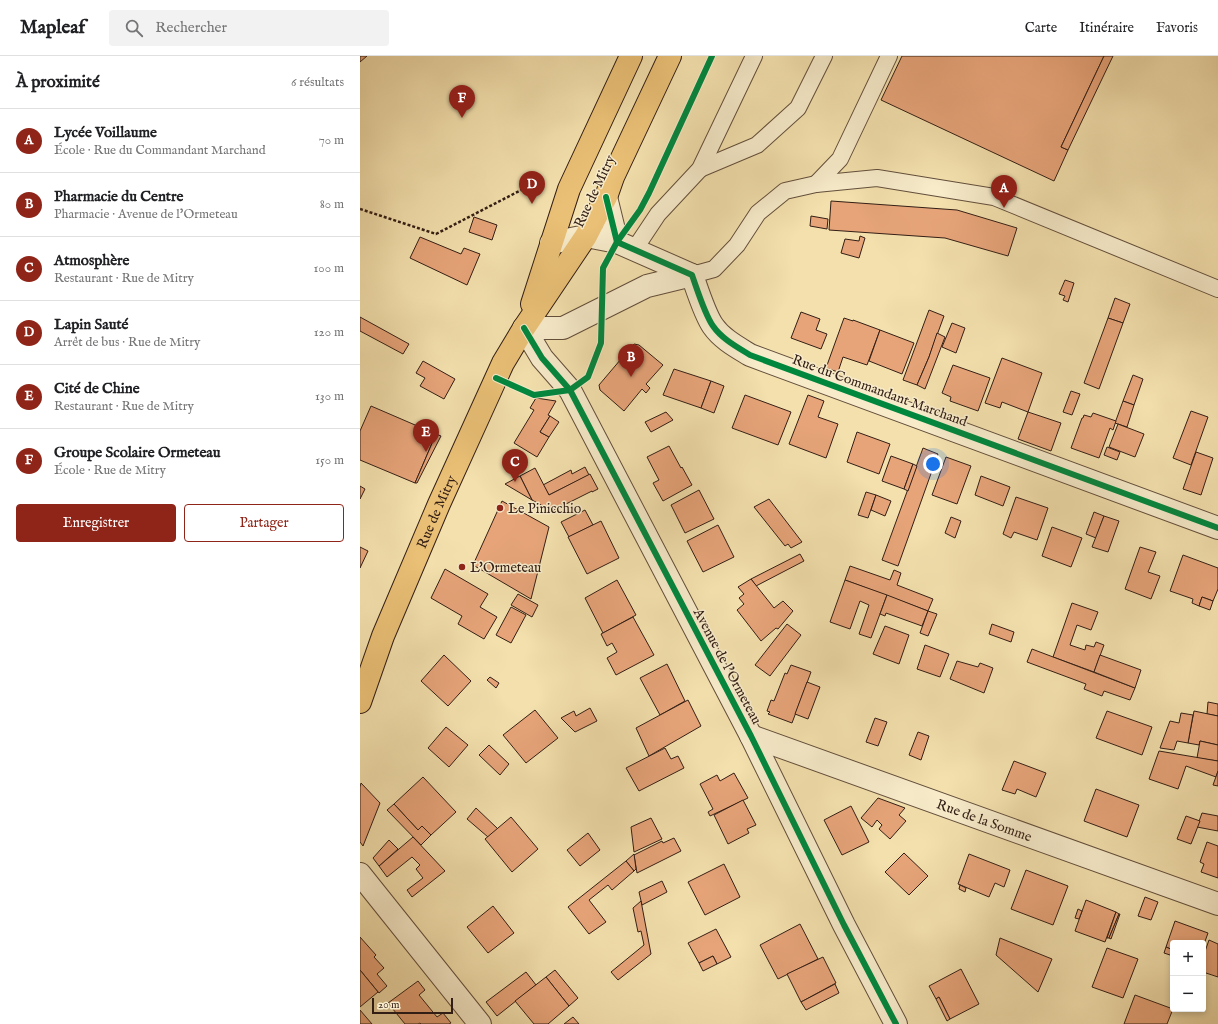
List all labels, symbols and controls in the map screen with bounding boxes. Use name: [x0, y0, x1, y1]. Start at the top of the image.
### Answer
search box: [109, 10, 389, 46]
text: Mapleaf: [20, 16, 85, 40]
icon: search: [123, 17, 145, 39]
text: Rechercher: [155, 18, 227, 37]
text: Carte: [1025, 19, 1057, 37]
text: Itinéraire: [1079, 19, 1134, 37]
text: Favoris: [1156, 19, 1198, 37]
text: À proximité: [16, 72, 100, 93]
text: 6 résultats: [291, 74, 344, 91]
pin: F: [449, 85, 475, 118]
text: Lycée Voillaume: [54, 123, 157, 142]
text: A: [25, 132, 33, 149]
text: 70 m: [319, 132, 344, 149]
text: École · Rue du Commandant Marchand: [54, 142, 266, 159]
street label: Rue de Mitry: [570, 152, 620, 231]
pin: D: [519, 171, 545, 204]
pin: A: [991, 175, 1017, 208]
text: Pharmacie du Centre: [54, 187, 183, 206]
text: B: [25, 196, 33, 213]
text: 80 m: [320, 196, 344, 213]
text: Pharmacie · Avenue de l'Ormeteau: [54, 206, 238, 223]
text: Atmosphère: [54, 251, 129, 270]
text: C: [24, 260, 34, 277]
text: 100 m: [314, 260, 344, 277]
text: Restaurant · Rue de Mitry: [54, 270, 194, 287]
text: Lapin Sauté: [54, 315, 128, 334]
text: D: [24, 324, 34, 341]
text: 120 m: [314, 324, 344, 341]
text: Arrêt de bus · Rue de Mitry: [54, 334, 201, 351]
pin: B: [618, 344, 644, 377]
street label: Rue du Commandant Marchand: [789, 351, 970, 431]
text: Cité de Chine: [54, 379, 140, 398]
text: E: [24, 388, 34, 405]
text: 130 m: [315, 388, 344, 405]
text: Restaurant · Rue de Mitry: [54, 398, 194, 415]
pin: E: [413, 419, 439, 452]
text: Groupe Scolaire Ormeteau: [54, 443, 221, 462]
pin: C: [502, 449, 528, 482]
text: F: [25, 452, 33, 469]
text: 150 m: [315, 452, 344, 469]
your location: [923, 454, 943, 474]
text: École · Rue de Mitry: [54, 462, 166, 479]
street label: Rue de Mitry: [413, 473, 461, 551]
place label: Le Pinicchio: [508, 500, 582, 518]
marker: Le Pinicchio: [495, 503, 505, 513]
button: Enregistrer: [16, 504, 176, 542]
button: Partager: [184, 504, 344, 542]
place label: L'Ormeteau: [470, 559, 541, 577]
marker: L'Ormeteau: [457, 562, 467, 572]
street label: Avenue de l'Ormeteau: [688, 604, 765, 728]
street label: Rue de la Somme: [934, 795, 1035, 846]
map controls: [1170, 940, 1206, 1012]
button: +: [1170, 940, 1206, 976]
button: −: [1170, 976, 1206, 1012]
scale bar: [372, 996, 453, 1015]
text: 20 m: [378, 998, 399, 1012]

